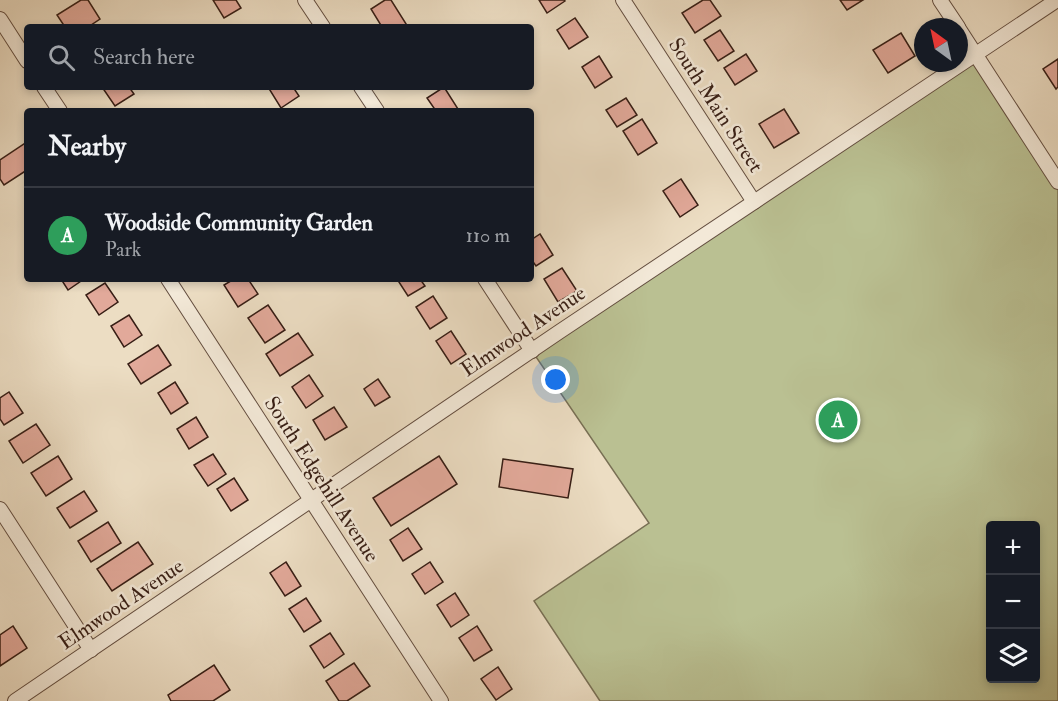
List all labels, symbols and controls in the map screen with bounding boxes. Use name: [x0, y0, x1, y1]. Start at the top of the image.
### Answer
north arrow: [914, 18, 968, 72]
search box: [24, 24, 534, 90]
street label: South Main Street: [662, 33, 769, 178]
icon: search: [45, 41, 78, 74]
text: Search here: [93, 43, 195, 71]
text: Nearby: [48, 131, 126, 163]
text: Woodside Community Garden: [105, 209, 373, 237]
text: A: [61, 223, 74, 248]
text: 110 m: [466, 223, 510, 248]
text: Park: [105, 237, 141, 262]
street label: Elmwood Avenue: [456, 280, 591, 383]
your location: [541, 365, 570, 394]
street label: South Edgehill Avenue: [258, 391, 385, 567]
pin: A: [818, 398, 858, 442]
map controls: [986, 521, 1040, 683]
button: +: [986, 521, 1040, 575]
street label: Elmwood Avenue: [54, 553, 189, 656]
button: −: [986, 575, 1040, 629]
button: layers: [986, 629, 1040, 683]

